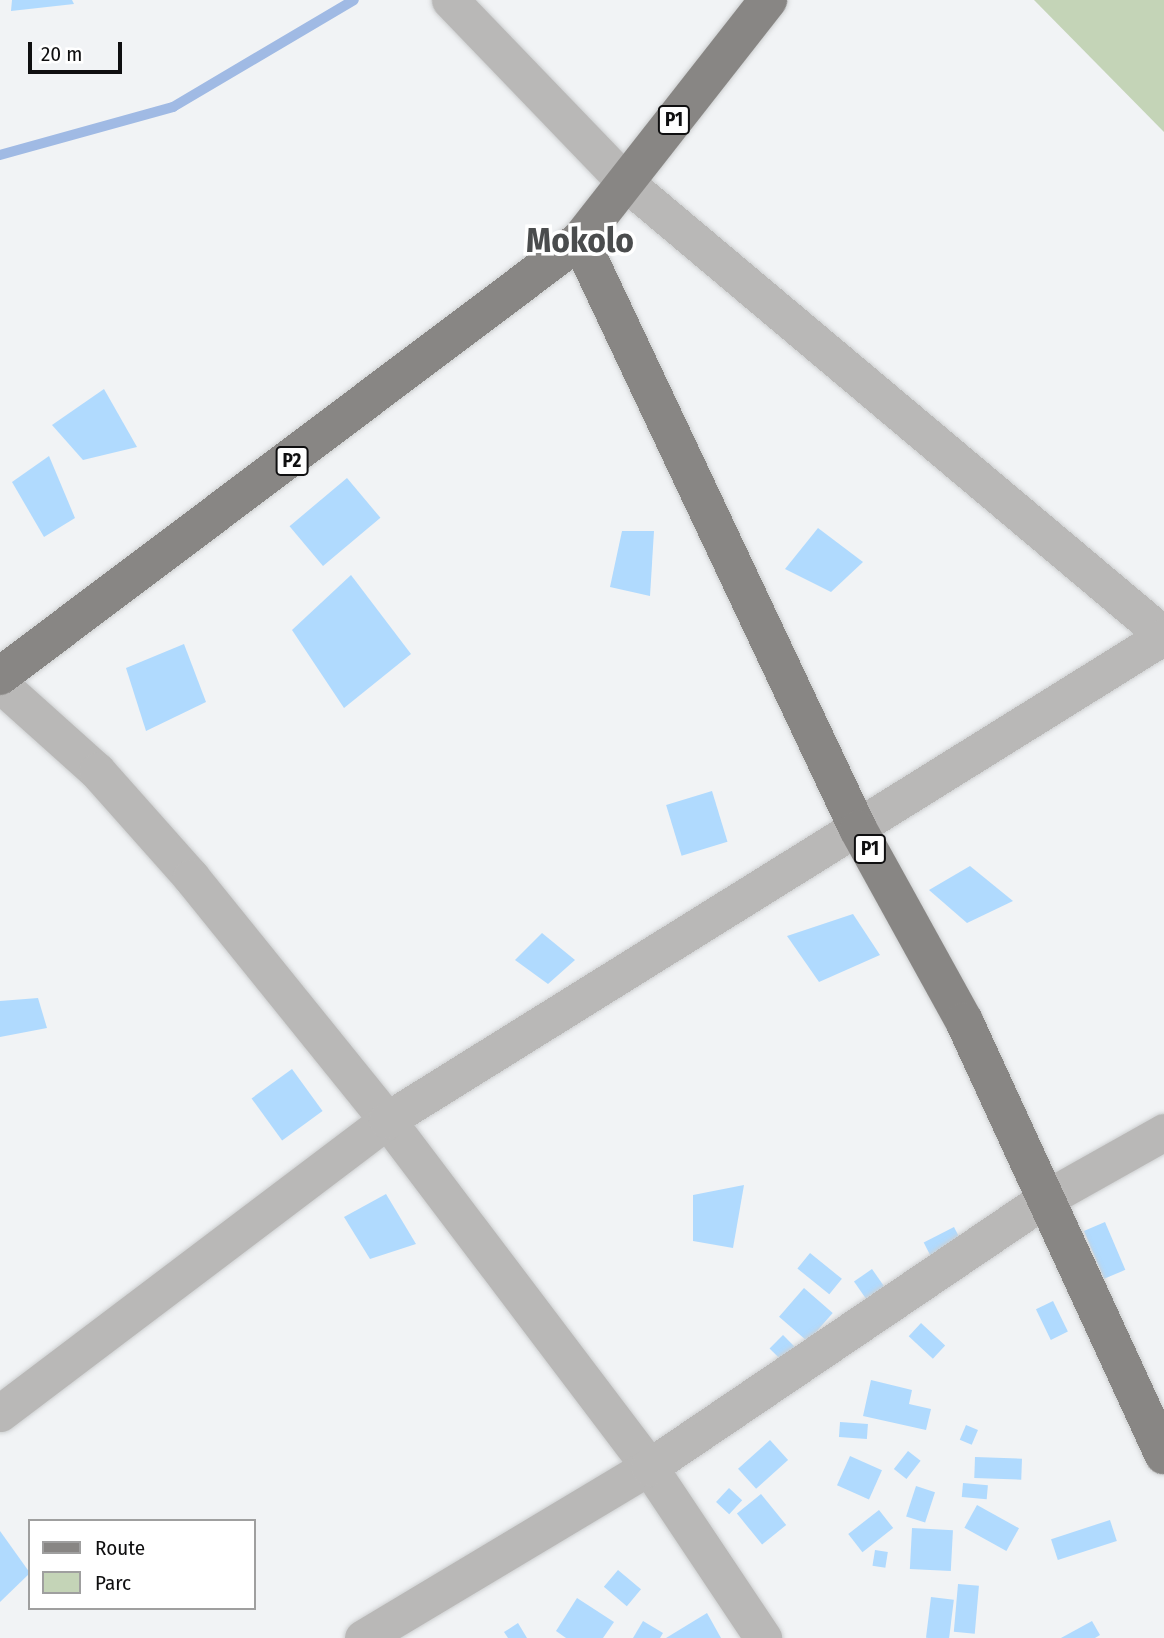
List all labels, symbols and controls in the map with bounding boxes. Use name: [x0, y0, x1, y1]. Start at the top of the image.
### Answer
scale bar: [32, 28, 126, 72]
text: 20 m: [41, 41, 82, 67]
road number: P1: [656, 104, 692, 136]
district label: Mokolo: [526, 219, 634, 261]
road number: P2: [274, 446, 310, 476]
road number: P1: [852, 834, 888, 864]
legend: [28, 1519, 256, 1610]
text: Route: [95, 1535, 145, 1561]
text: Parc: [95, 1570, 131, 1596]

